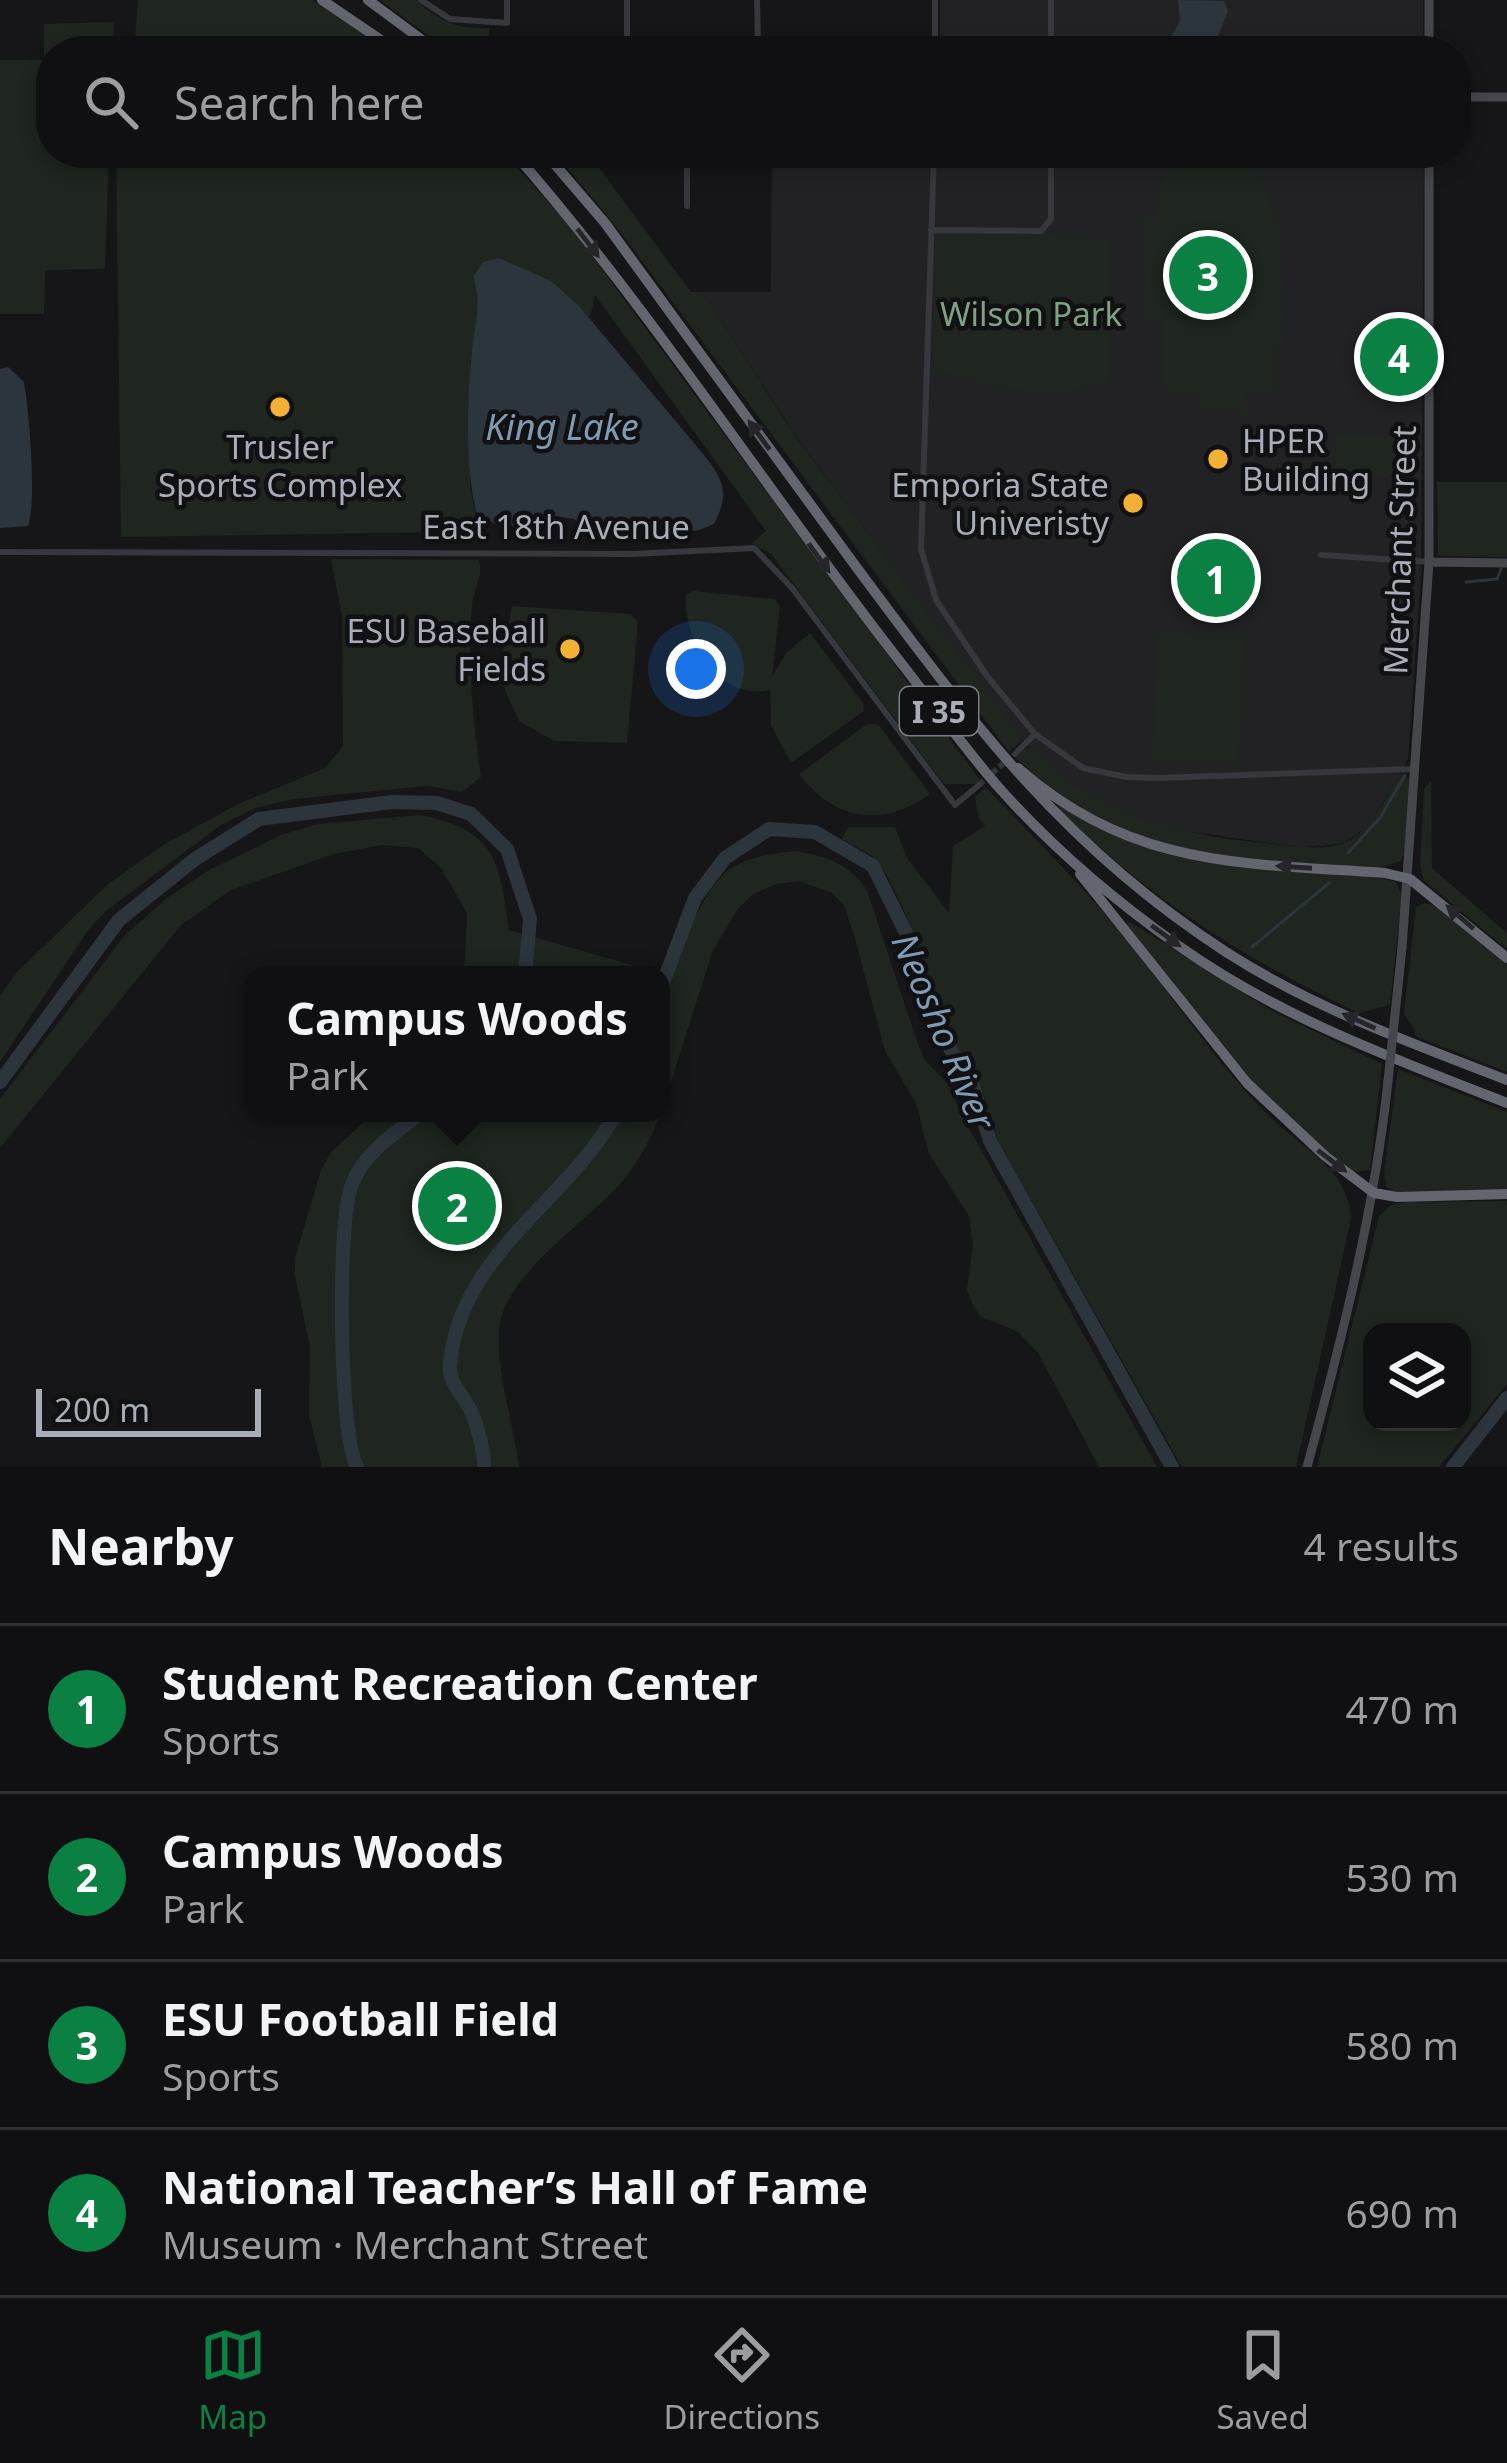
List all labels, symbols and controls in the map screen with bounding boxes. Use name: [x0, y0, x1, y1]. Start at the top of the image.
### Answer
search box: [36, 36, 1471, 168]
icon: search: [78, 69, 144, 135]
text: Search here: [174, 72, 424, 133]
one-way arrow: [576, 227, 600, 259]
pin: 3: [1169, 230, 1247, 320]
park label: Wilson Park: [940, 291, 1122, 336]
pin: 4: [1360, 312, 1438, 402]
marker: Trusler Sports Complex: [267, 394, 293, 420]
water label: King Lake: [485, 402, 639, 451]
place label: HPER Building: [1242, 418, 1370, 501]
one-way arrow: [747, 420, 771, 451]
place label: Trusler Sports Complex: [158, 424, 402, 507]
street label: Merchant Street: [1372, 425, 1426, 675]
marker: HPER Building: [1205, 446, 1231, 472]
place label: Emporia State Univeristy: [891, 462, 1109, 545]
marker: Emporia State Univeristy: [1120, 490, 1146, 516]
street label: East 18th Avenue: [422, 504, 690, 549]
pin: 1: [1177, 533, 1255, 623]
one-way arrow: [807, 542, 830, 574]
place label: ESU Baseball Fields: [347, 608, 546, 691]
marker: ESU Baseball Fields: [557, 636, 583, 662]
your location: [666, 639, 726, 699]
road number: I 35: [900, 687, 978, 735]
one-way arrow: [1275, 857, 1312, 876]
one-way arrow: [1445, 904, 1474, 931]
one-way arrow: [1150, 924, 1182, 948]
water label: Neosho River: [881, 925, 1008, 1138]
popup: [244, 966, 670, 1122]
text: Campus Woods: [286, 987, 628, 1048]
one-way arrow: [1342, 1011, 1377, 1031]
text: Park: [286, 1048, 369, 1101]
one-way arrow: [1317, 1149, 1348, 1173]
pin: 2: [418, 1161, 496, 1251]
map controls: [1363, 1323, 1471, 1431]
button: layers: [1363, 1323, 1471, 1431]
scale bar: [36, 1383, 261, 1436]
text: 200 m: [54, 1387, 150, 1432]
text: Nearby: [48, 1510, 234, 1580]
text: 4 results: [1304, 1519, 1459, 1572]
text: Student Recreation Center: [162, 1652, 758, 1713]
text: 1: [76, 1682, 98, 1735]
text: 470 m: [1345, 1682, 1459, 1735]
text: Sports: [162, 1713, 280, 1766]
text: Campus Woods: [162, 1820, 504, 1881]
text: 2: [76, 1850, 98, 1903]
text: 530 m: [1345, 1850, 1459, 1903]
text: Park: [162, 1881, 244, 1934]
text: ESU Football Field: [162, 1988, 559, 2049]
text: 3: [76, 2018, 98, 2071]
text: 580 m: [1345, 2018, 1459, 2071]
text: Sports: [162, 2049, 280, 2102]
text: National Teacher’s Hall of Fame: [162, 2156, 868, 2217]
text: 4: [76, 2186, 98, 2239]
text: 690 m: [1345, 2186, 1459, 2239]
text: Museum · Merchant Street: [162, 2217, 648, 2270]
tab: Map: [198, 2322, 267, 2439]
tab: Directions: [663, 2322, 820, 2439]
tab: Saved: [1216, 2322, 1309, 2439]

